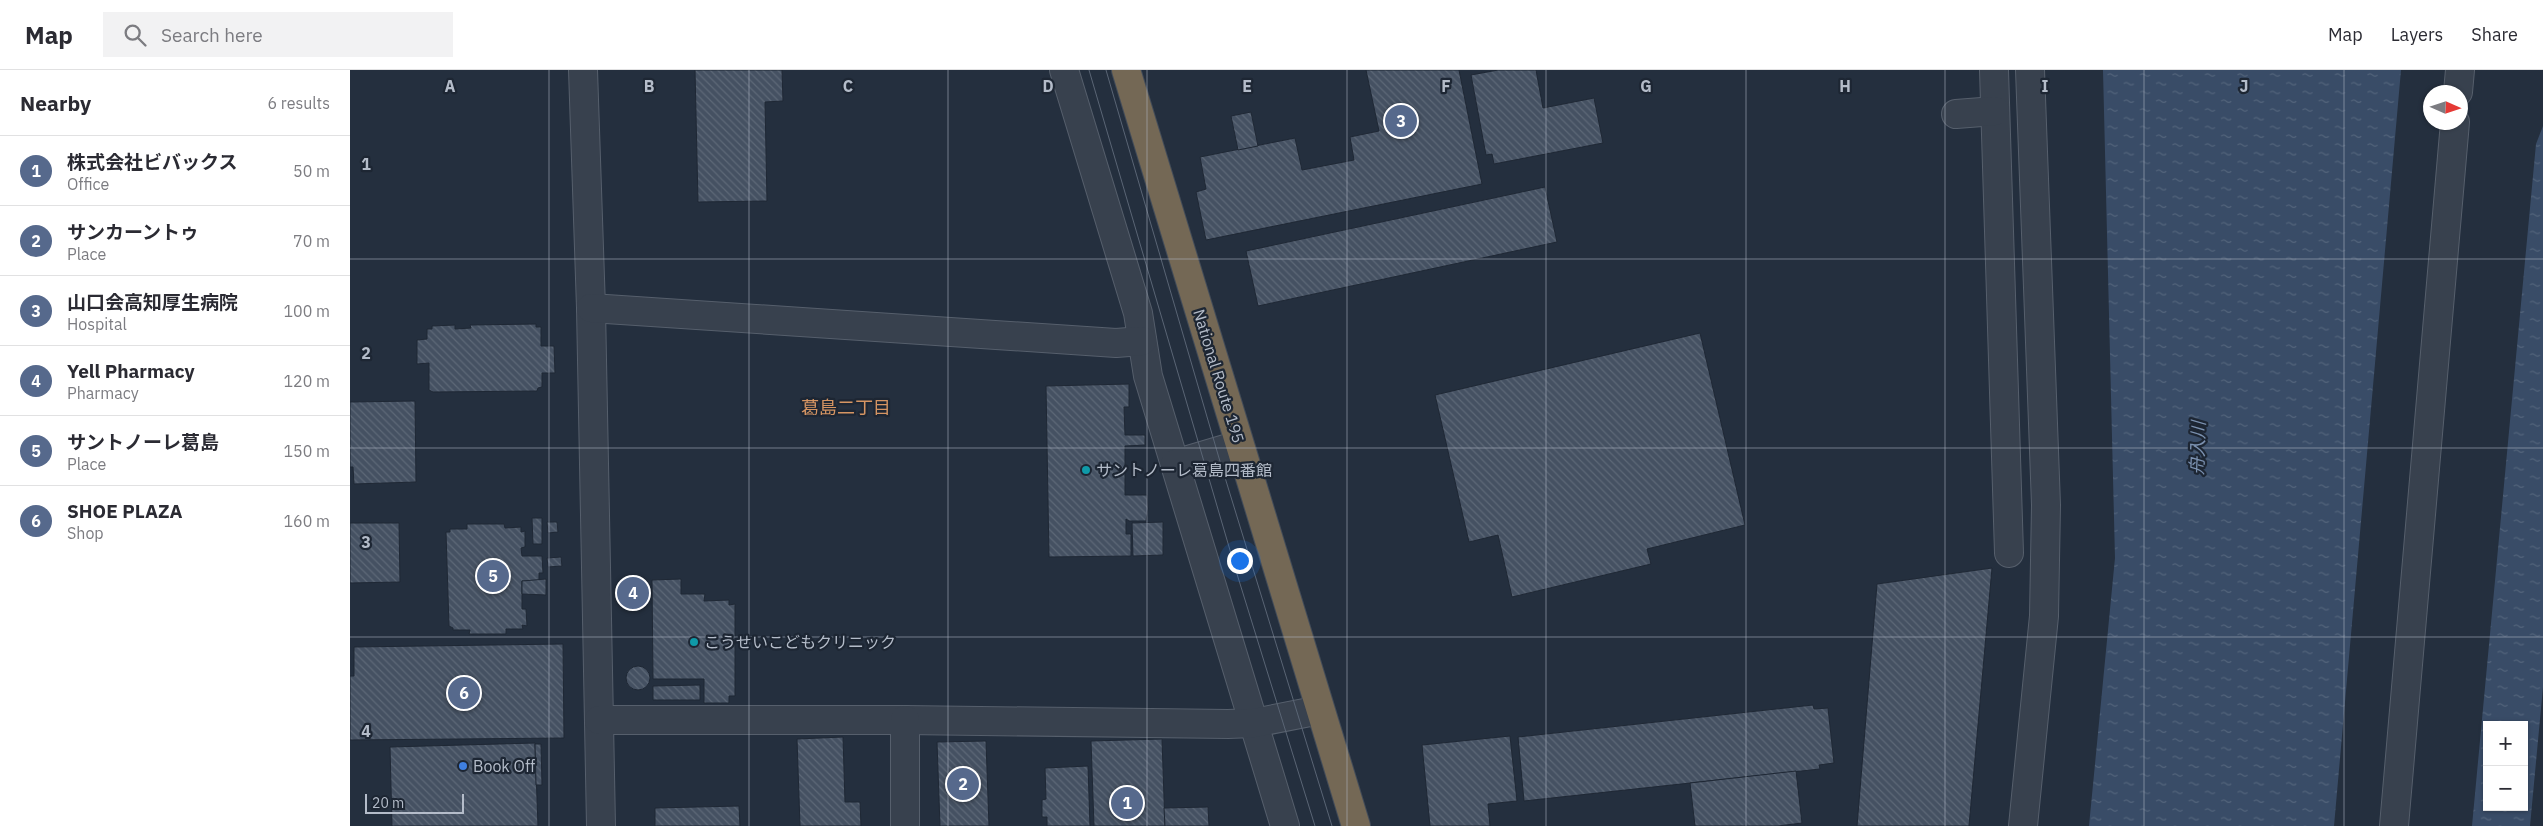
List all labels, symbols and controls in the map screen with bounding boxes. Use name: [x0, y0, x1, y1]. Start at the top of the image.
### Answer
search box: [103, 12, 453, 57]
text: Map: [25, 19, 73, 51]
icon: search: [121, 21, 149, 49]
text: Search here: [161, 23, 263, 47]
text: Map: [2328, 23, 2363, 46]
text: Layers: [2391, 23, 2443, 46]
text: Share: [2471, 23, 2518, 46]
text: A: [445, 76, 456, 96]
text: B: [644, 76, 655, 96]
text: C: [843, 76, 853, 96]
text: D: [1042, 76, 1054, 96]
text: E: [1242, 76, 1252, 96]
text: F: [1441, 76, 1451, 96]
text: G: [1640, 76, 1652, 96]
text: H: [1839, 76, 1851, 96]
text: I: [2042, 76, 2049, 96]
text: J: [2240, 76, 2248, 96]
north arrow: [2423, 85, 2468, 130]
text: Nearby: [20, 89, 91, 117]
text: 6 results: [267, 93, 330, 113]
pin: 3: [1385, 102, 1417, 140]
text: 株式会社ビバックス: [67, 150, 237, 174]
text: 1: [361, 154, 371, 174]
text: 1: [31, 161, 41, 181]
text: 50 m: [293, 161, 330, 181]
text: Office: [67, 174, 109, 194]
text: サンカーントゥ: [67, 220, 199, 244]
text: 2: [31, 231, 41, 251]
text: 70 m: [293, 231, 330, 251]
text: Place: [67, 244, 106, 264]
text: 山口会高知厚生病院: [67, 290, 238, 314]
text: 3: [31, 301, 41, 321]
text: 100 m: [283, 301, 330, 321]
street label: National Route 195: [1189, 307, 1249, 445]
text: Hospital: [67, 314, 127, 334]
text: 2: [361, 343, 371, 363]
text: Yell Pharmacy: [67, 359, 195, 383]
text: 4: [31, 371, 41, 391]
text: 120 m: [283, 371, 330, 391]
text: Pharmacy: [67, 383, 139, 403]
district label: 葛島二丁目: [801, 396, 891, 419]
water label: 舟入川: [2185, 419, 2210, 475]
text: サントノーレ葛島: [67, 430, 219, 454]
text: 5: [31, 441, 41, 461]
text: 150 m: [283, 441, 330, 461]
text: Place: [67, 454, 106, 474]
place label: サントノーレ葛島四番館: [1096, 460, 1272, 480]
marker: サントノーレ葛島四番館: [1080, 464, 1092, 476]
text: SHOE PLAZA: [67, 499, 183, 523]
text: 6: [31, 511, 41, 531]
text: 160 m: [283, 511, 330, 531]
text: Shop: [67, 523, 104, 543]
text: 3: [361, 532, 371, 552]
your location: [1227, 548, 1253, 574]
pin: 5: [477, 557, 509, 595]
pin: 4: [617, 574, 649, 612]
place label: こうせいこどもクリニック: [704, 632, 896, 652]
marker: こうせいこどもクリニック: [688, 636, 700, 648]
pin: 6: [448, 674, 480, 712]
text: 4: [361, 721, 371, 741]
map controls: [2483, 721, 2528, 811]
button: +: [2483, 721, 2528, 766]
place label: Book Off: [473, 756, 535, 776]
marker: Book Off: [457, 760, 469, 772]
pin: 2: [947, 765, 979, 803]
button: −: [2483, 766, 2528, 811]
pin: 1: [1111, 784, 1143, 822]
scale bar: [365, 791, 464, 814]
text: 20 m: [372, 794, 404, 812]

